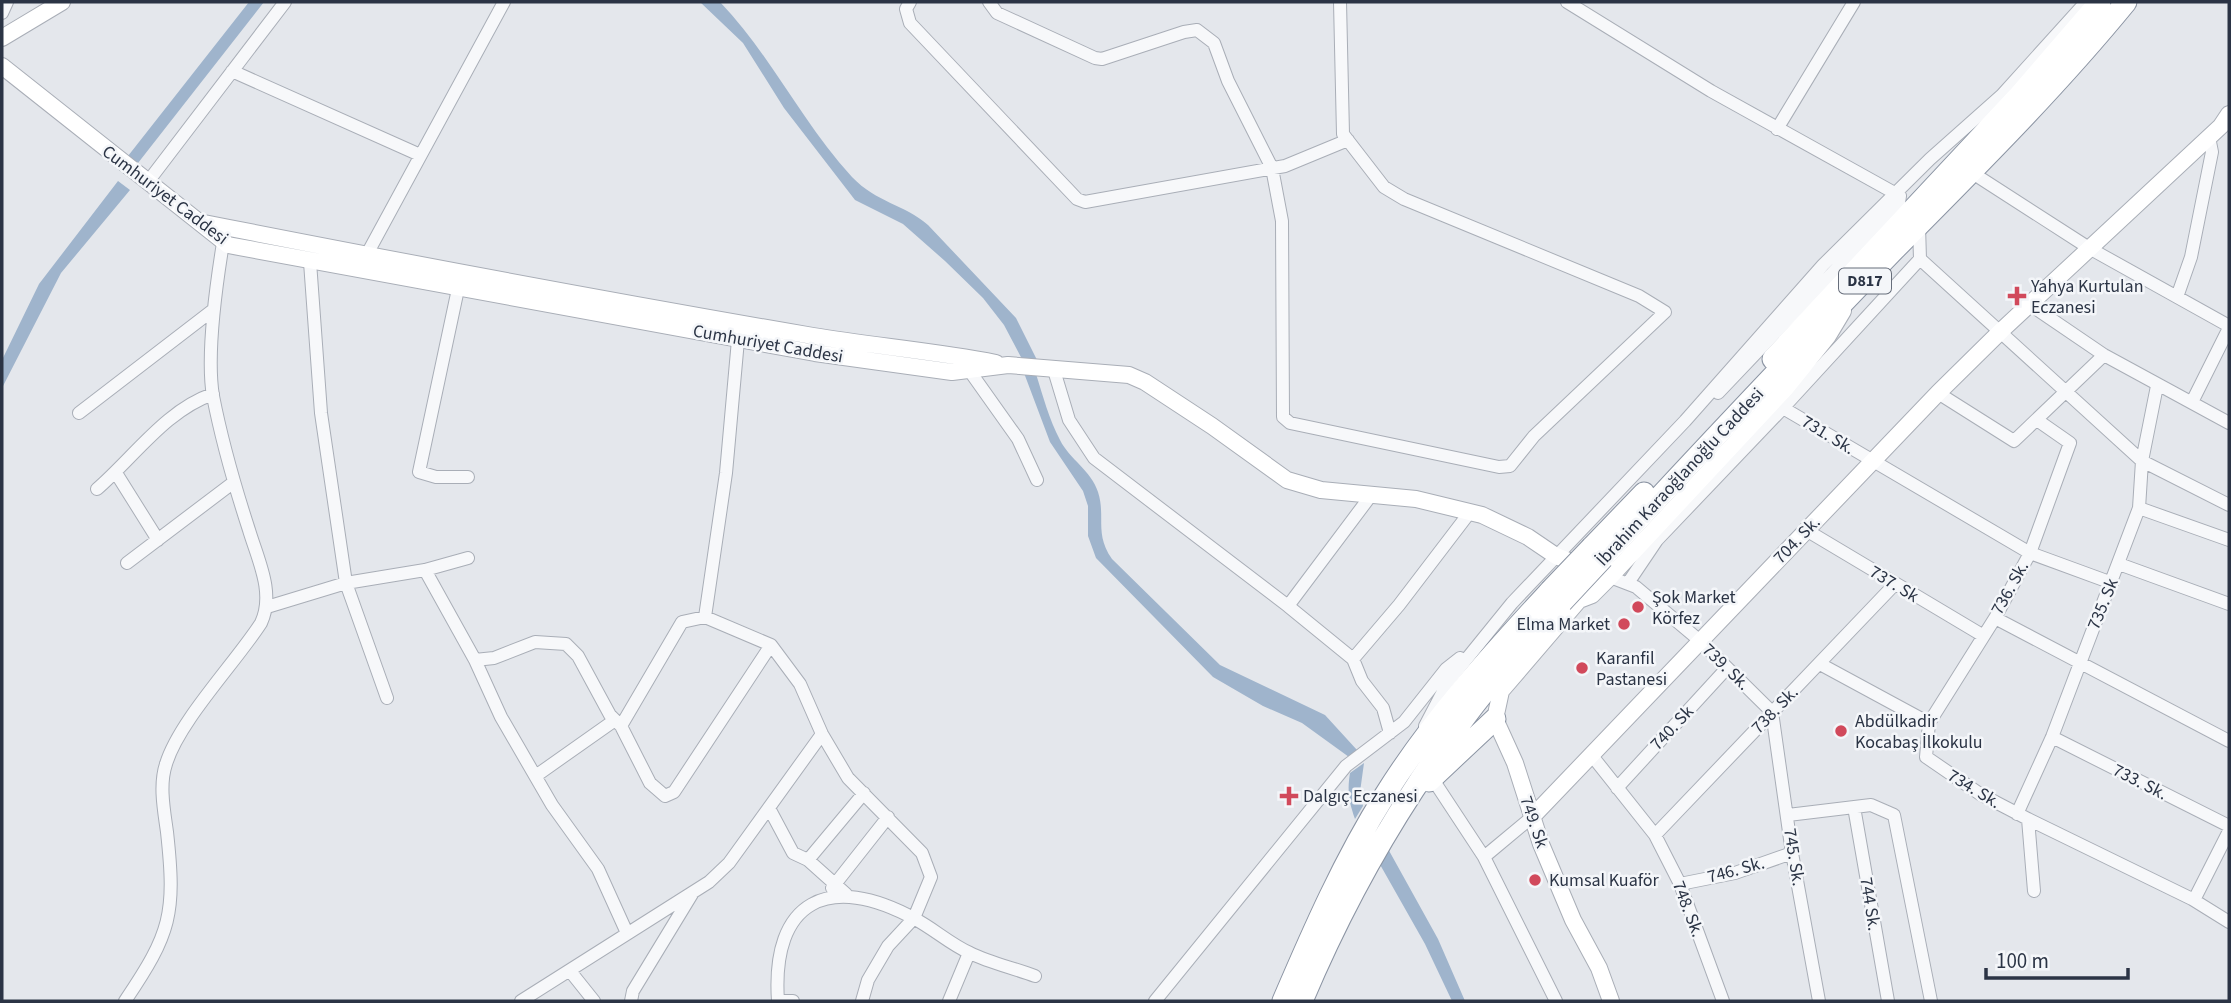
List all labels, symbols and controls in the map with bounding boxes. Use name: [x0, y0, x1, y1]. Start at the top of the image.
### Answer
street label: Cumhuriyet Caddesi: [97, 139, 233, 251]
road number: D817: [1839, 268, 1891, 294]
place label: Yahya Kurtulan Eczanesi: [2030, 274, 2144, 320]
marker: Yahya Kurtulan Eczanesi: [2009, 288, 2025, 304]
street label: Cumhuriyet Caddesi: [691, 318, 845, 370]
street label: İbrahim Karaoğlanoğlu Caddesi: [1590, 382, 1770, 572]
street label: 731. Sk.: [1797, 409, 1859, 461]
street label: 704. Sk.: [1768, 510, 1826, 570]
street label: 736. Sk.: [1985, 557, 2035, 619]
street label: 737. Sk: [1865, 560, 1923, 609]
street label: 735. Sk: [2081, 574, 2125, 633]
place label: Şok Market Körfez: [1652, 585, 1736, 631]
marker: Şok Market Körfez: [1630, 599, 1646, 615]
place label: Elma Market: [1517, 612, 1610, 637]
marker: Elma Market: [1616, 616, 1632, 632]
street label: 739. Sk.: [1696, 638, 1756, 696]
place label: Karanfil Pastanesi: [1596, 646, 1667, 692]
marker: Karanfil Pastanesi: [1574, 660, 1590, 676]
street label: 738. Sk.: [1746, 680, 1804, 740]
street label: 740. Sk: [1645, 700, 1699, 756]
place label: Abdülkadir Kocabaş İlkokulu: [1855, 709, 1983, 755]
marker: Abdülkadir Kocabaş İlkokulu: [1833, 723, 1849, 739]
street label: 733. Sk.: [2108, 758, 2172, 806]
street label: 734. Sk.: [1943, 763, 2005, 815]
place label: Dalgıç Eczanesi: [1303, 784, 1418, 809]
marker: Dalgıç Eczanesi: [1281, 788, 1297, 804]
street label: 749. Sk: [1513, 793, 1555, 851]
street label: 745. Sk.: [1777, 826, 1811, 888]
street label: 746. Sk.: [1705, 850, 1767, 890]
place label: Kumsal Kuaför: [1549, 868, 1660, 893]
marker: Kumsal Kuaför: [1527, 872, 1543, 888]
street label: 744 Sk.: [1853, 876, 1887, 932]
street label: 748. Sk.: [1666, 877, 1710, 941]
scale bar: [1986, 936, 2128, 980]
text: 100 m: [1996, 946, 2049, 976]

